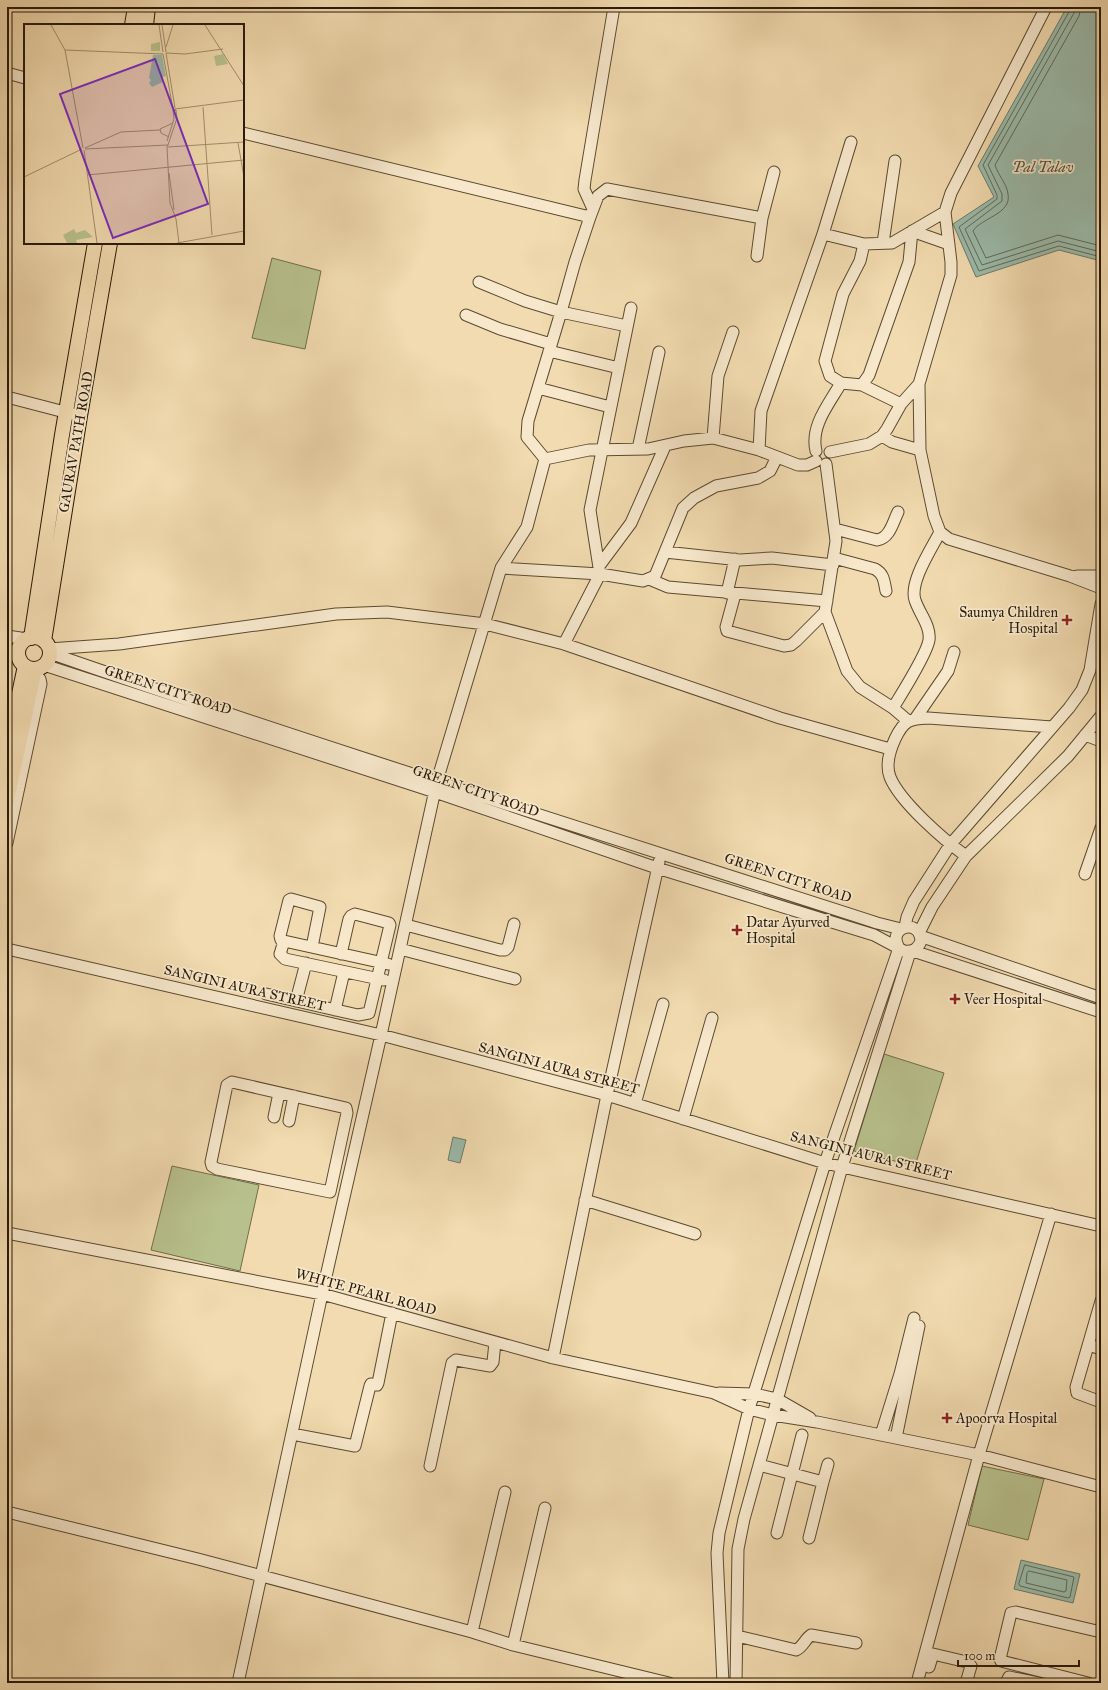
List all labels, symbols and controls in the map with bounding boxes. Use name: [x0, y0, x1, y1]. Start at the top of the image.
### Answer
inset map: [24, 24, 244, 244]
water label: Pal Talav: [1012, 158, 1074, 176]
street label: GAURAV PATH ROAD: [55, 370, 97, 514]
place label: Saumya Children Hospital: [959, 604, 1058, 637]
marker: Saumya Children Hospital: [1061, 614, 1073, 626]
street label: GREEN CITY ROAD: [102, 661, 234, 719]
street label: GREEN CITY ROAD: [411, 761, 541, 821]
street label: GREEN CITY ROAD: [722, 849, 854, 907]
place label: Datar Ayurved Hospital: [746, 914, 830, 947]
marker: Datar Ayurved Hospital: [731, 924, 743, 936]
street label: SANGINI AURA STREET: [162, 961, 328, 1015]
place label: Veer Hospital: [963, 991, 1043, 1008]
marker: Veer Hospital: [949, 993, 961, 1005]
street label: SANGINI AURA STREET: [477, 1038, 642, 1098]
street label: SANGINI AURA STREET: [789, 1128, 954, 1184]
street label: WHITE PEARL ROAD: [294, 1265, 438, 1319]
place label: Apoorva Hospital: [955, 1410, 1058, 1427]
marker: Apoorva Hospital: [941, 1412, 953, 1424]
scale bar: [958, 1642, 1079, 1668]
text: 100 m: [964, 1649, 995, 1663]

